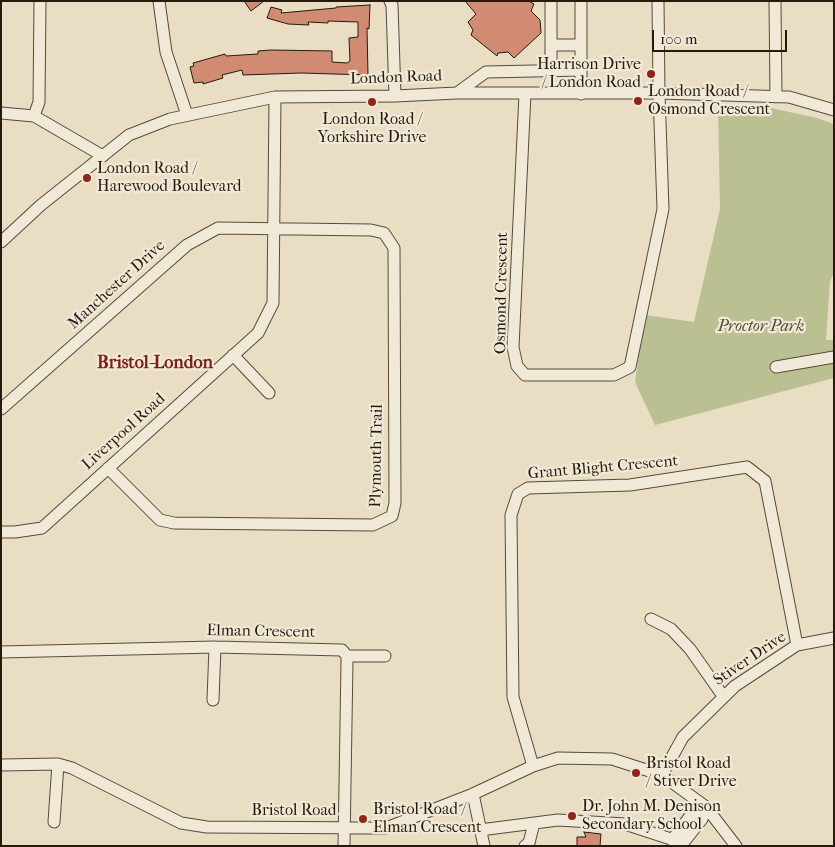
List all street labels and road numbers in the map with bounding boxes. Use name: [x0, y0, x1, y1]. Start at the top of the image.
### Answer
street label: London Road: [350, 67, 442, 89]
street label: Osmond Crescent: [491, 232, 513, 354]
street label: Manchester Drive: [65, 236, 169, 334]
street label: Liverpool Road: [78, 390, 170, 474]
street label: Plymouth Trail: [366, 404, 388, 508]
street label: Grant Blight Crescent: [527, 452, 679, 484]
street label: Elman Crescent: [206, 621, 316, 643]
street label: Stiver Drive: [710, 628, 790, 690]
street label: Bristol Road: [251, 801, 337, 821]

